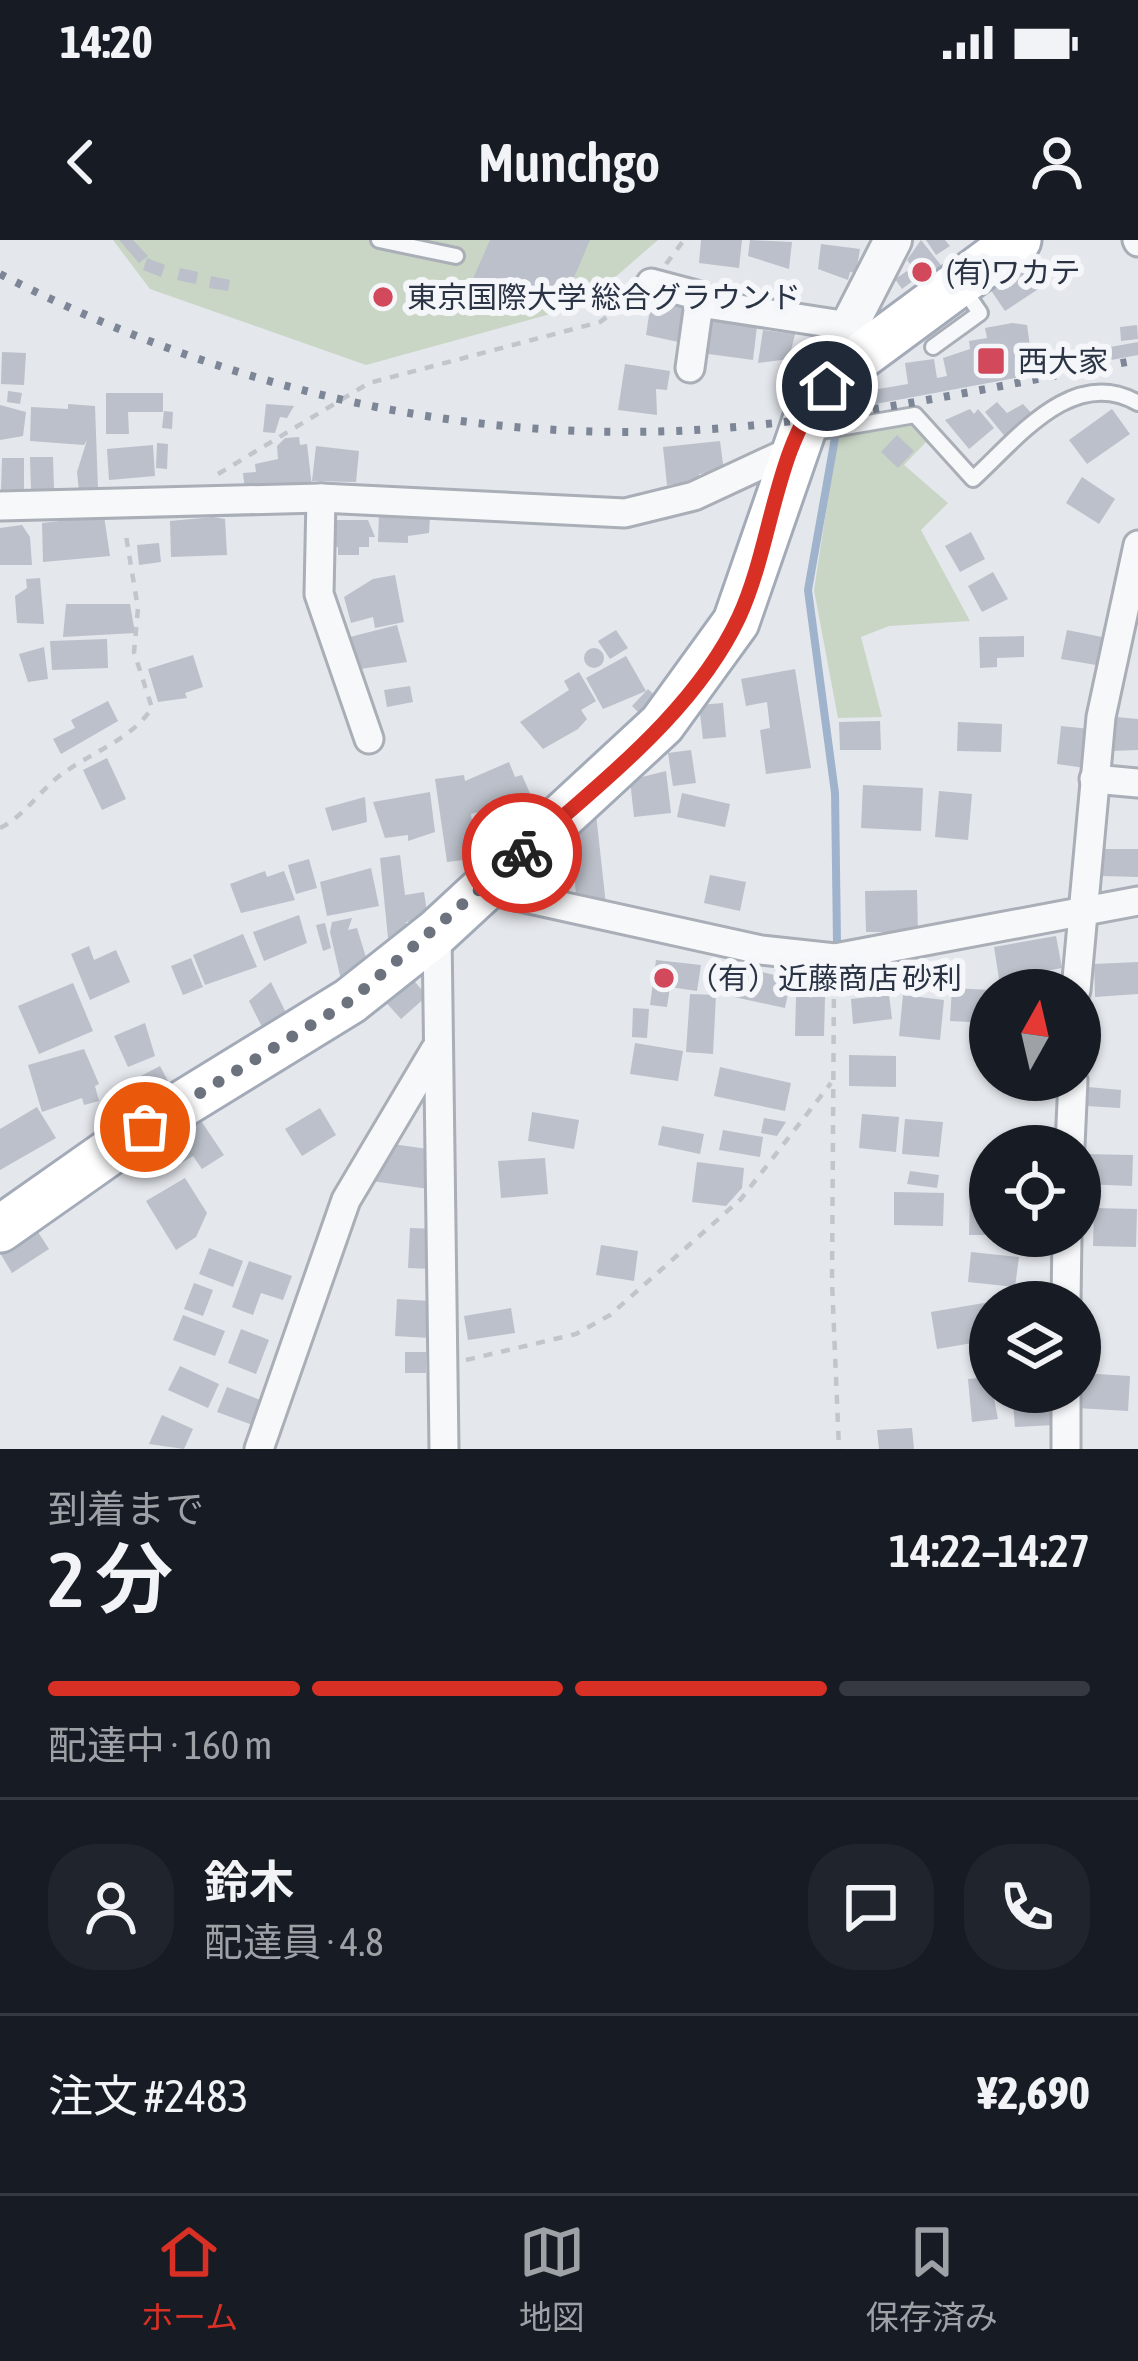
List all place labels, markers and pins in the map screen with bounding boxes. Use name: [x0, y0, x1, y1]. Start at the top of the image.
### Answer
place label: (有)ワカテ: [946, 255, 1080, 289]
marker: (有)ワカテ: [909, 259, 935, 285]
place label: 東京国際大学 総合グラウンド: [407, 280, 801, 314]
marker: 東京国際大学 総合グラウンド: [370, 284, 396, 310]
pin: [776, 335, 878, 437]
place label: 西大家: [1018, 344, 1108, 378]
marker: 西大家: [975, 345, 1007, 377]
place label: （有）近藤商店 砂利: [688, 961, 962, 995]
marker: （有）近藤商店 砂利: [651, 965, 677, 991]
pin: [94, 1076, 196, 1178]

